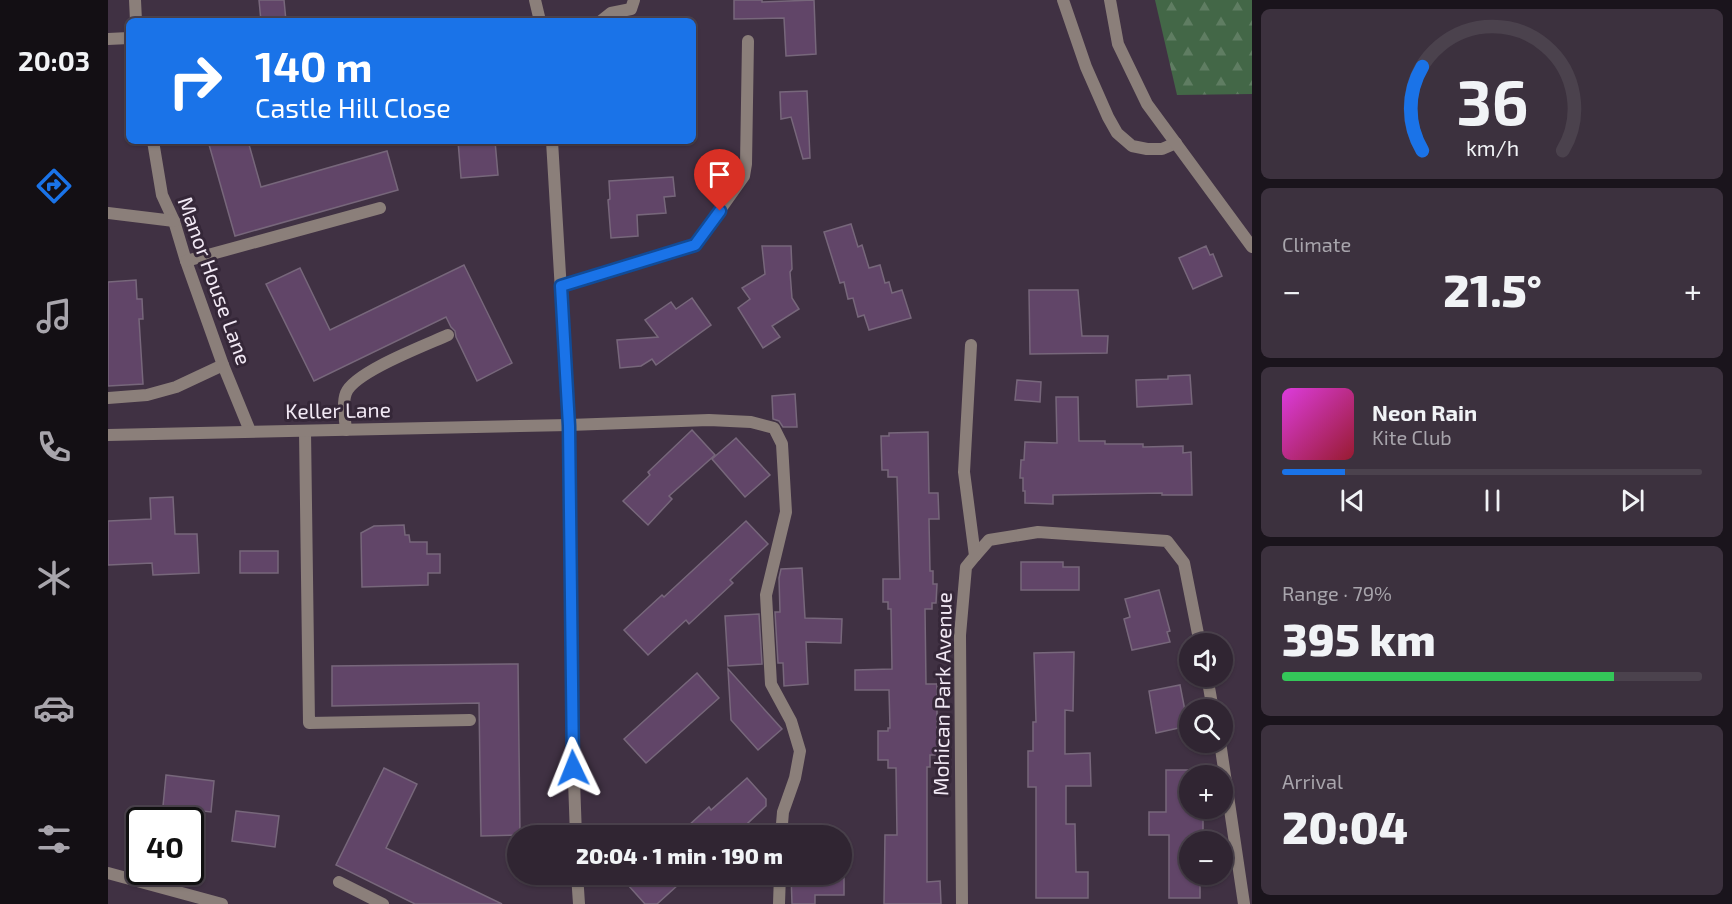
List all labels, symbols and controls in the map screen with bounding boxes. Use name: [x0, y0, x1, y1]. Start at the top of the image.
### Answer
text: 140 m: [255, 40, 372, 90]
icon: right: [156, 42, 234, 120]
text: 20:03: [18, 44, 90, 76]
text: 36: [1456, 63, 1528, 138]
text: Castle Hill Close: [255, 91, 451, 123]
text: km/h: [1465, 135, 1519, 160]
pin: [694, 149, 745, 211]
icon: arrive: [703, 158, 736, 191]
icon: directions: [33, 165, 75, 207]
street label: Manor House Lane: [173, 193, 257, 368]
text: Climate: [1282, 232, 1351, 256]
text: 21.5°: [1443, 262, 1542, 316]
text: −: [1282, 270, 1301, 310]
text: +: [1684, 270, 1702, 310]
icon: music: [33, 295, 75, 337]
street label: Keller Lane: [285, 396, 391, 423]
text: Neon Rain: [1372, 399, 1477, 425]
text: Kite Club: [1372, 425, 1452, 449]
icon: phone: [33, 426, 75, 468]
icon: previous: [1336, 484, 1369, 517]
icon: pause: [1476, 484, 1509, 517]
icon: next: [1616, 484, 1649, 517]
icon: climate: [33, 557, 75, 599]
text: Range · 79%: [1282, 581, 1392, 605]
street label: Mohican Park Avenue: [927, 592, 956, 796]
text: 395 km: [1282, 611, 1436, 665]
map controls: [1179, 633, 1233, 885]
button: sound: [1179, 633, 1233, 687]
icon: car: [33, 687, 75, 729]
button: search: [1179, 699, 1233, 753]
position arrow: [541, 736, 605, 800]
button: +: [1179, 765, 1233, 819]
text: Arrival: [1282, 769, 1343, 793]
text: 20:04: [1282, 799, 1408, 853]
speed limit sign: 40: [126, 807, 204, 885]
icon: filters: [33, 818, 75, 860]
button: −: [1179, 831, 1233, 885]
text: 20:04 · 1 min · 190 m: [576, 842, 783, 868]

